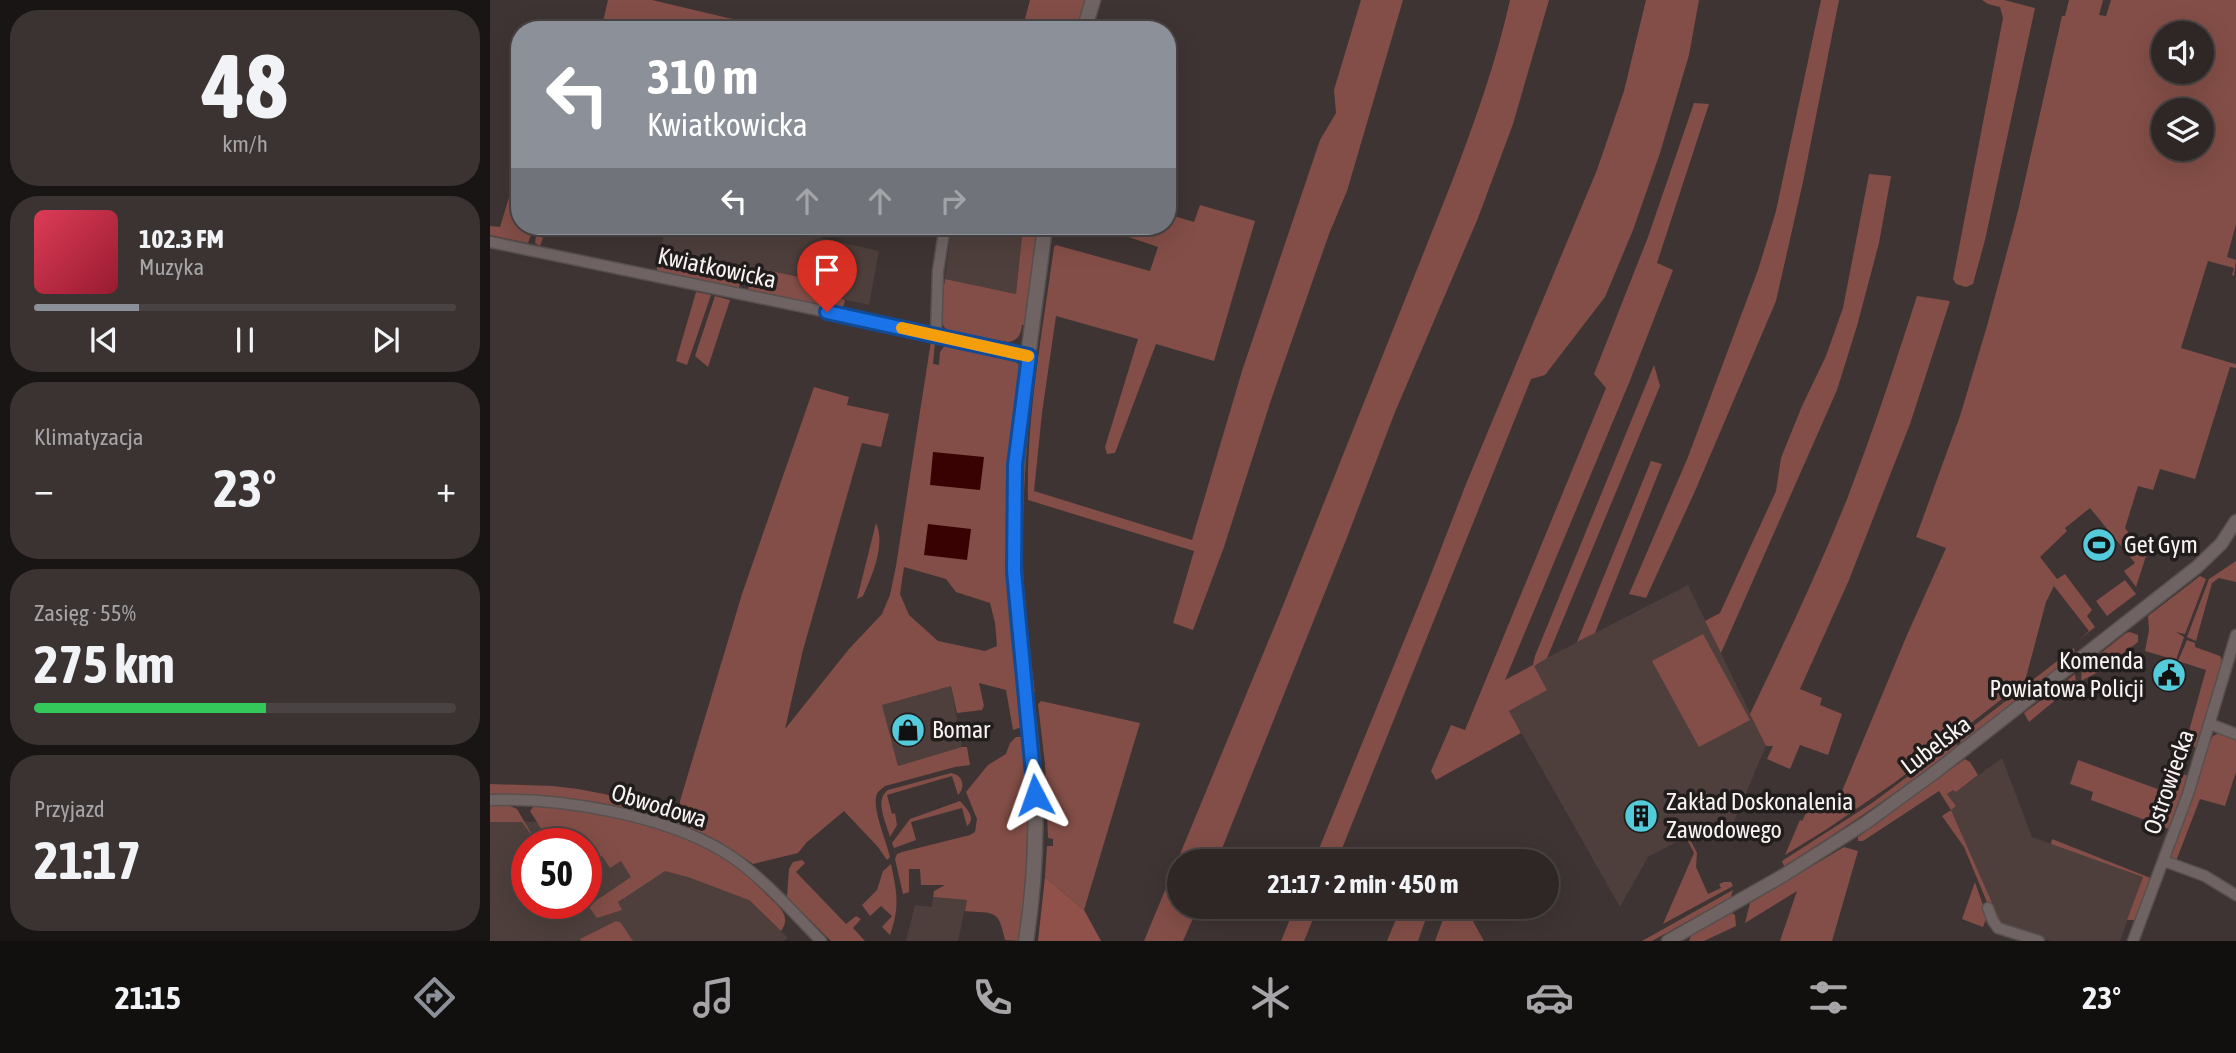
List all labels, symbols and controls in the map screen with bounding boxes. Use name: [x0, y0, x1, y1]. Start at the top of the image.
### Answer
map controls: [2151, 21, 2214, 161]
button: sound: [2151, 21, 2214, 84]
text: 48: [202, 33, 288, 137]
text: 310 m: [647, 48, 758, 104]
icon: left: [532, 49, 623, 140]
button: layers: [2151, 98, 2214, 161]
text: Kwiatkowicka: [647, 106, 808, 143]
text: km/h: [222, 131, 268, 157]
icon: left: [715, 182, 753, 220]
icon: ahead: [788, 182, 826, 220]
icon: ahead: [861, 182, 899, 220]
icon: right: [934, 182, 972, 220]
text: 102.3 FM: [139, 224, 224, 254]
pin: [797, 240, 857, 312]
street label: Kwiatkowicka: [655, 242, 779, 293]
icon: arrive: [808, 251, 846, 289]
text: Muzyka: [139, 254, 204, 280]
icon: previous: [85, 321, 123, 359]
icon: pause: [226, 321, 264, 359]
icon: next: [367, 321, 405, 359]
text: Klimatyzacja: [34, 424, 143, 450]
text: 23°: [213, 458, 277, 518]
text: −: [34, 467, 54, 510]
text: +: [436, 467, 456, 510]
sports icon: Get Gym: [2080, 526, 2118, 564]
place label: Get Gym: [2124, 531, 2198, 558]
text: Zasięg · 55%: [34, 600, 136, 626]
text: 275 km: [34, 634, 175, 694]
place label: Komenda Powiatowa Policji: [1990, 647, 2144, 702]
public building icon: Komenda Powiatowa Policji: [2150, 656, 2188, 694]
street label: Lubelska: [1896, 710, 1976, 779]
shop icon: Bomar: [889, 711, 927, 749]
place label: Bomar: [932, 716, 991, 743]
street label: Ostrowiecka: [2138, 726, 2199, 838]
position arrow: [998, 758, 1072, 832]
street label: Obwodowa: [608, 778, 710, 833]
place label: Zakład Doskonalenia Zawodowego: [1666, 788, 1853, 843]
text: Przyjazd: [34, 796, 105, 822]
building icon: Zakład Doskonalenia Zawodowego: [1622, 797, 1660, 835]
speed limit sign: 50: [511, 828, 602, 919]
text: 21:17: [34, 830, 141, 890]
text: 21:17 · 2 min · 450 m: [1268, 869, 1458, 899]
icon: directions: [410, 973, 459, 1022]
icon: music: [689, 973, 738, 1022]
icon: phone: [968, 973, 1017, 1022]
icon: climate: [1246, 973, 1295, 1022]
icon: car: [1525, 973, 1574, 1022]
icon: filters: [1804, 973, 1853, 1022]
text: 21:15: [115, 979, 181, 1016]
text: 23°: [2082, 979, 2121, 1016]

